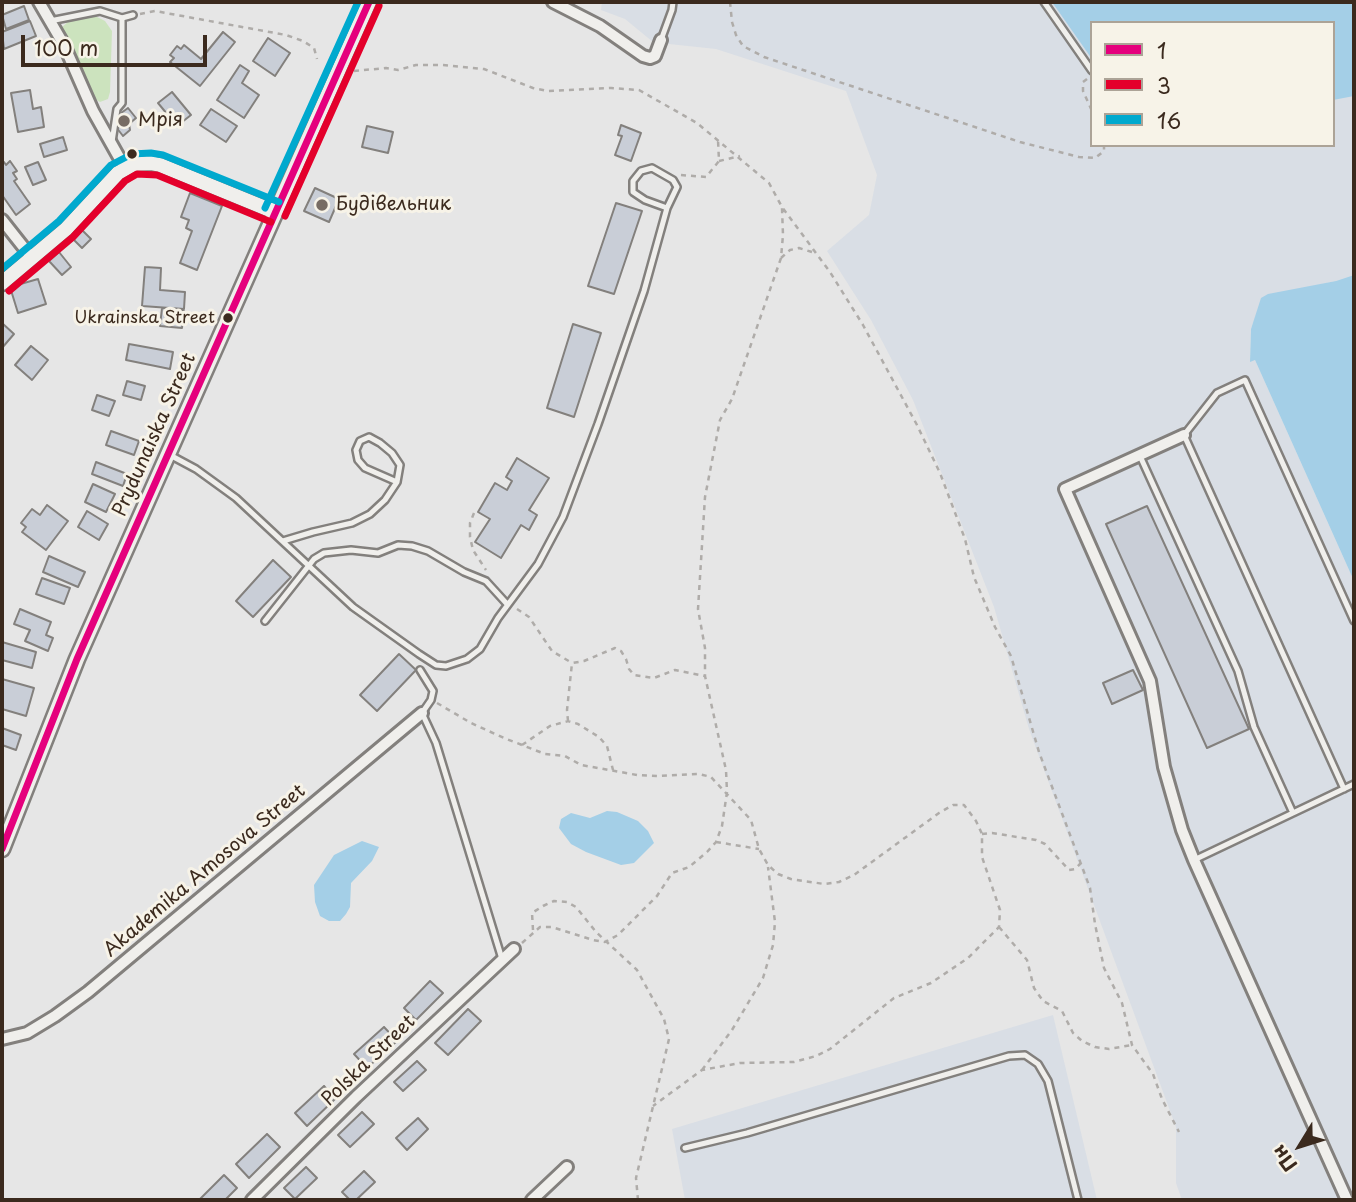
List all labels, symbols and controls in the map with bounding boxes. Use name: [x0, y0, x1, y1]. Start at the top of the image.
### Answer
scale bar: [24, 21, 210, 65]
legend: [1090, 21, 1335, 147]
text: 100 m: [34, 31, 98, 63]
text: 1: [1157, 34, 1166, 66]
text: 3: [1157, 69, 1171, 101]
text: 16: [1157, 104, 1181, 136]
place label: Мрія: [138, 110, 183, 132]
marker: Мрія: [116, 113, 132, 129]
unlabelled marker: [125, 147, 139, 161]
place label: Будівельник: [336, 194, 451, 216]
marker: Будівельник: [314, 197, 330, 213]
place label: Ukrainska Street: [74, 308, 215, 328]
marker: Ukrainska Street: [221, 311, 235, 325]
street label: Prydunaiska Street: [109, 350, 201, 520]
street label: Akademika Amosova Street: [100, 780, 310, 962]
street label: Polska Street: [318, 1011, 420, 1111]
north arrow: [1265, 1111, 1335, 1181]
text: Пн: [1264, 1139, 1303, 1178]

